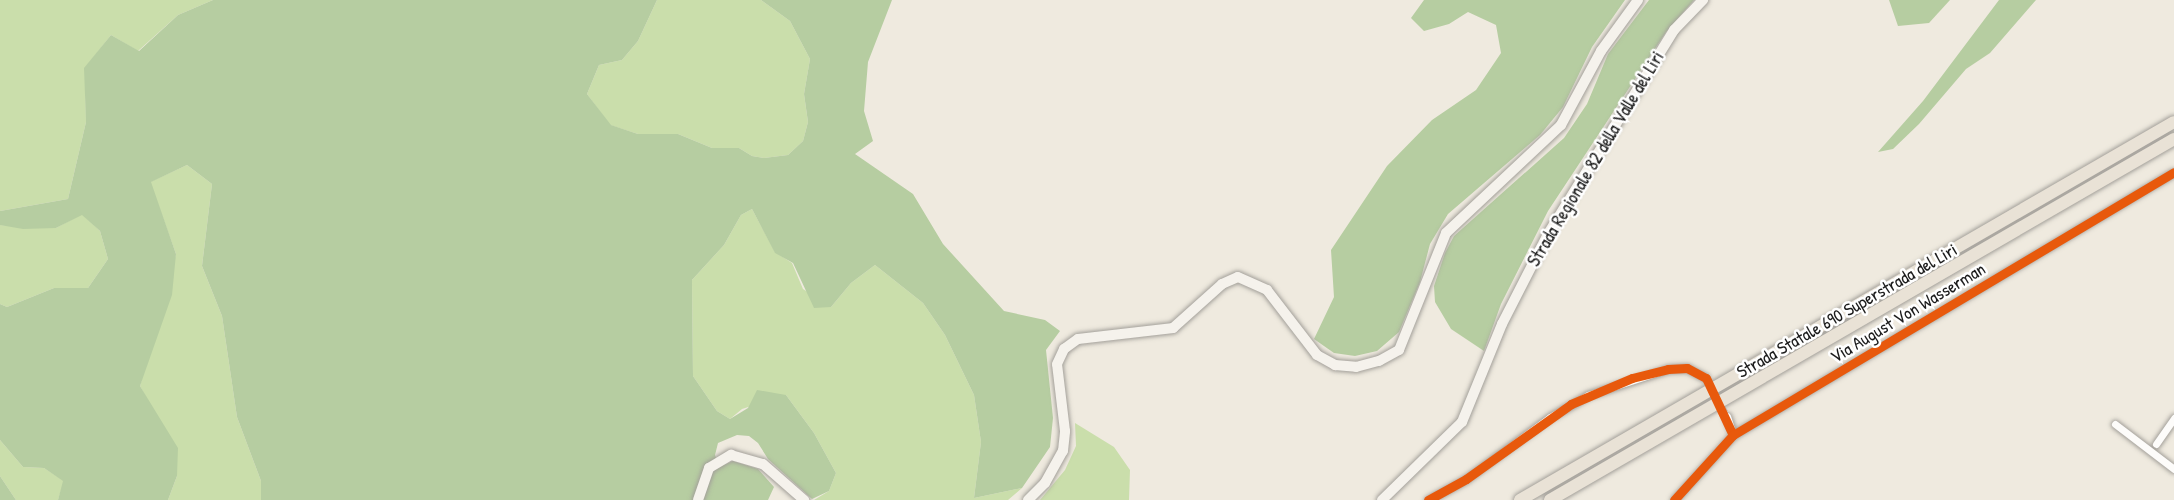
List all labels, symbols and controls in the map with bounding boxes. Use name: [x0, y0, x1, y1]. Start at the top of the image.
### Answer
street label: Strada Regionale 82 della Valle del Liri: [1523, 48, 1669, 270]
street label: Strada Statale 690 Superstrada del Liri: [1733, 239, 1961, 383]
street label: Via August Von Wasserman: [1827, 258, 1989, 368]

